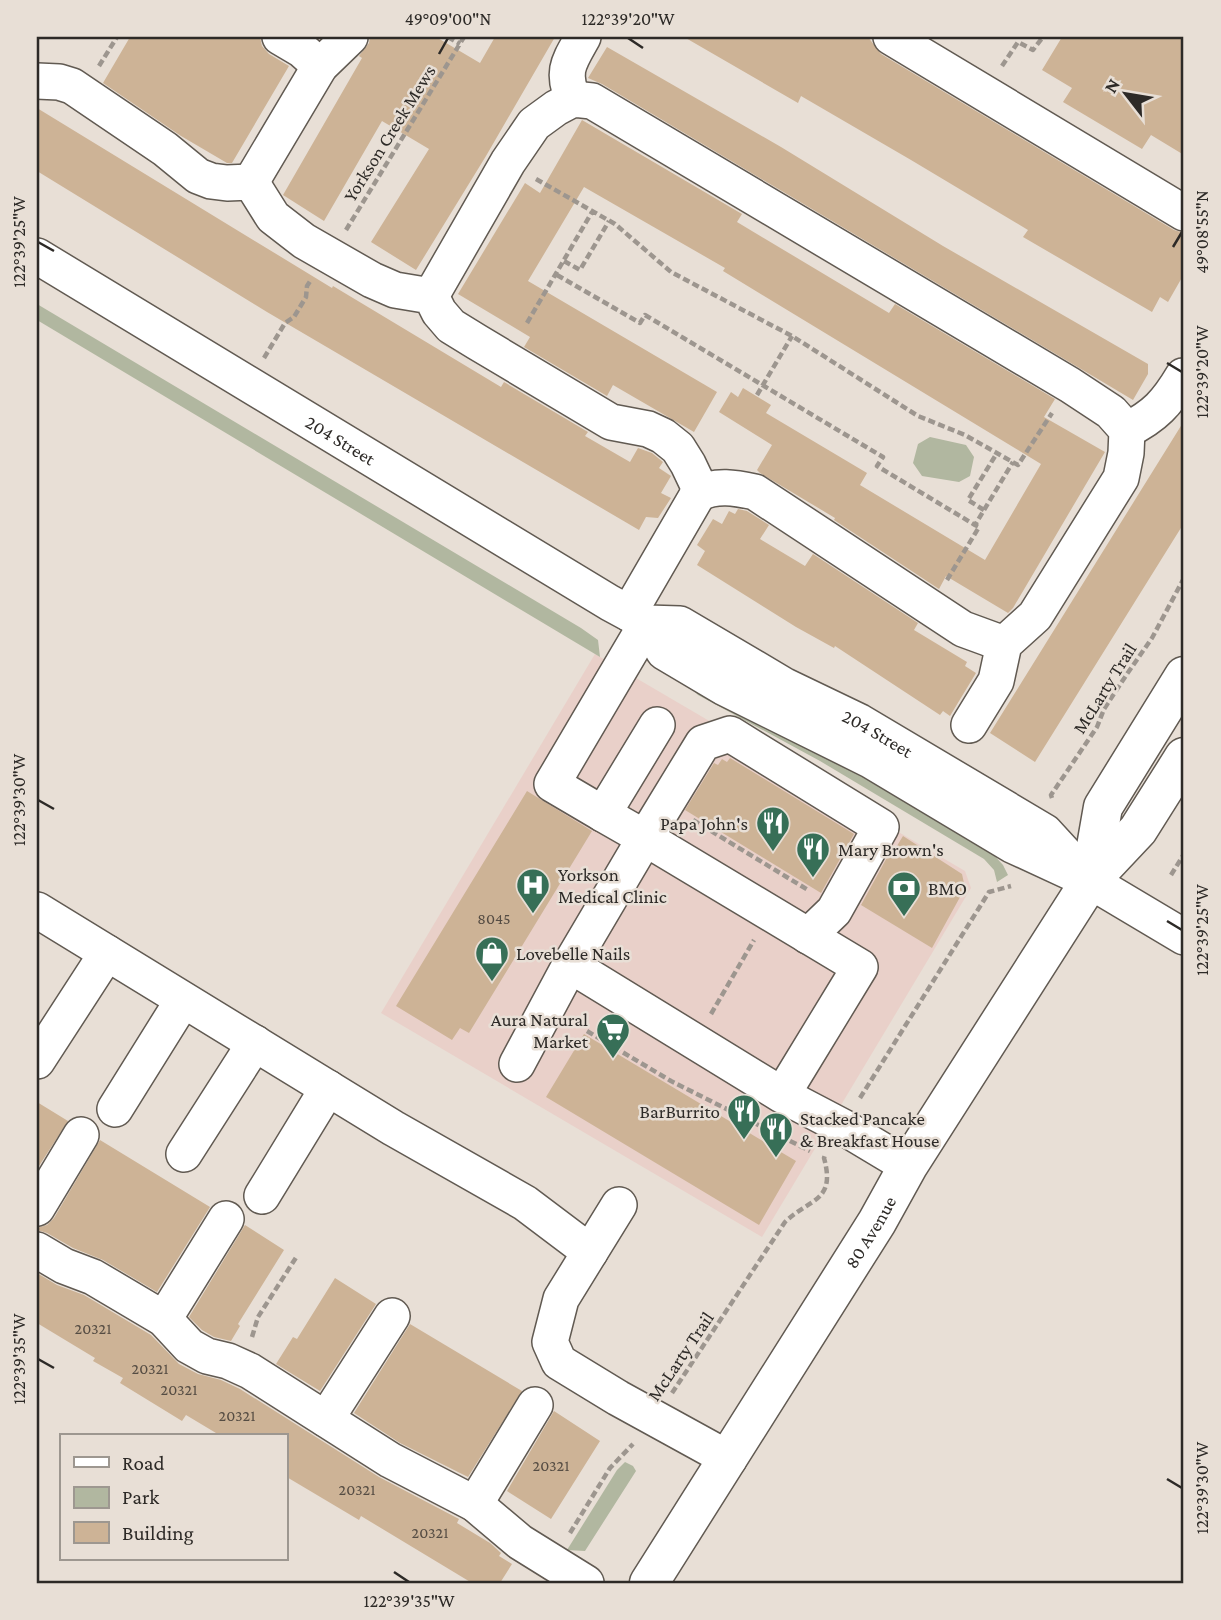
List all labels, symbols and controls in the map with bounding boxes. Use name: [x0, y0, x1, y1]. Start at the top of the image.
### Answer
text: 49°09'00"N: [405, 9, 491, 29]
text: 122°39'20"W: [582, 9, 675, 29]
north arrow: [1092, 60, 1162, 130]
street label: Yorkson Creek Mews: [339, 61, 440, 205]
text: N: [1100, 75, 1124, 96]
text: 49°08'55"N: [1192, 190, 1212, 274]
text: 122°39'25"W: [9, 196, 29, 288]
text: 122°39'20"W: [1192, 325, 1212, 418]
street label: 204 Street: [302, 411, 380, 470]
street label: McLarty Trail: [1068, 639, 1141, 737]
street label: 204 Street: [839, 705, 917, 762]
text: 122°39'30"W: [9, 753, 29, 846]
restaurant icon: Papa John's: [754, 804, 792, 853]
place label: Papa John's: [660, 813, 748, 834]
restaurant icon: Mary Brown's: [794, 830, 832, 879]
place label: Mary Brown's: [838, 839, 944, 860]
place label: Yorkson Medical Clinic: [558, 864, 667, 907]
hospital icon: Yorkson Medical Clinic: [514, 866, 552, 915]
bank icon: BMO: [885, 869, 923, 918]
place label: BMO: [928, 878, 967, 899]
text: 122°39'25"W: [1192, 884, 1212, 976]
house number: 8045: [477, 910, 511, 927]
shop icon: Lovebelle Nails: [473, 934, 511, 983]
place label: Lovebelle Nails: [516, 943, 630, 964]
place label: Aura Natural Market: [491, 1009, 589, 1052]
supermarket icon: Aura Natural Market: [594, 1011, 632, 1060]
restaurant icon: BarBurrito: [725, 1092, 763, 1141]
place label: BarBurrito: [640, 1101, 720, 1122]
place label: Stacked Pancake & Breakfast House: [800, 1108, 939, 1151]
restaurant icon: Stacked Pancake & Breakfast House: [757, 1110, 795, 1159]
street label: 80 Avenue: [841, 1192, 900, 1272]
street label: McLarty Trail: [643, 1308, 718, 1405]
text: 122°39'35"W: [9, 1313, 29, 1404]
house number: 20321: [75, 1320, 111, 1337]
house number: 20321: [132, 1360, 168, 1377]
house number: 20321: [161, 1381, 197, 1398]
house number: 20321: [219, 1407, 255, 1424]
legend: [60, 1434, 287, 1560]
text: 122°39'30"W: [1192, 1441, 1212, 1534]
text: Road: [122, 1451, 165, 1475]
house number: 20321: [533, 1457, 569, 1474]
house number: 20321: [339, 1481, 375, 1498]
text: Park: [122, 1485, 159, 1509]
text: Building: [122, 1521, 194, 1545]
house number: 20321: [412, 1524, 448, 1541]
text: 122°39'35"W: [364, 1591, 455, 1611]

